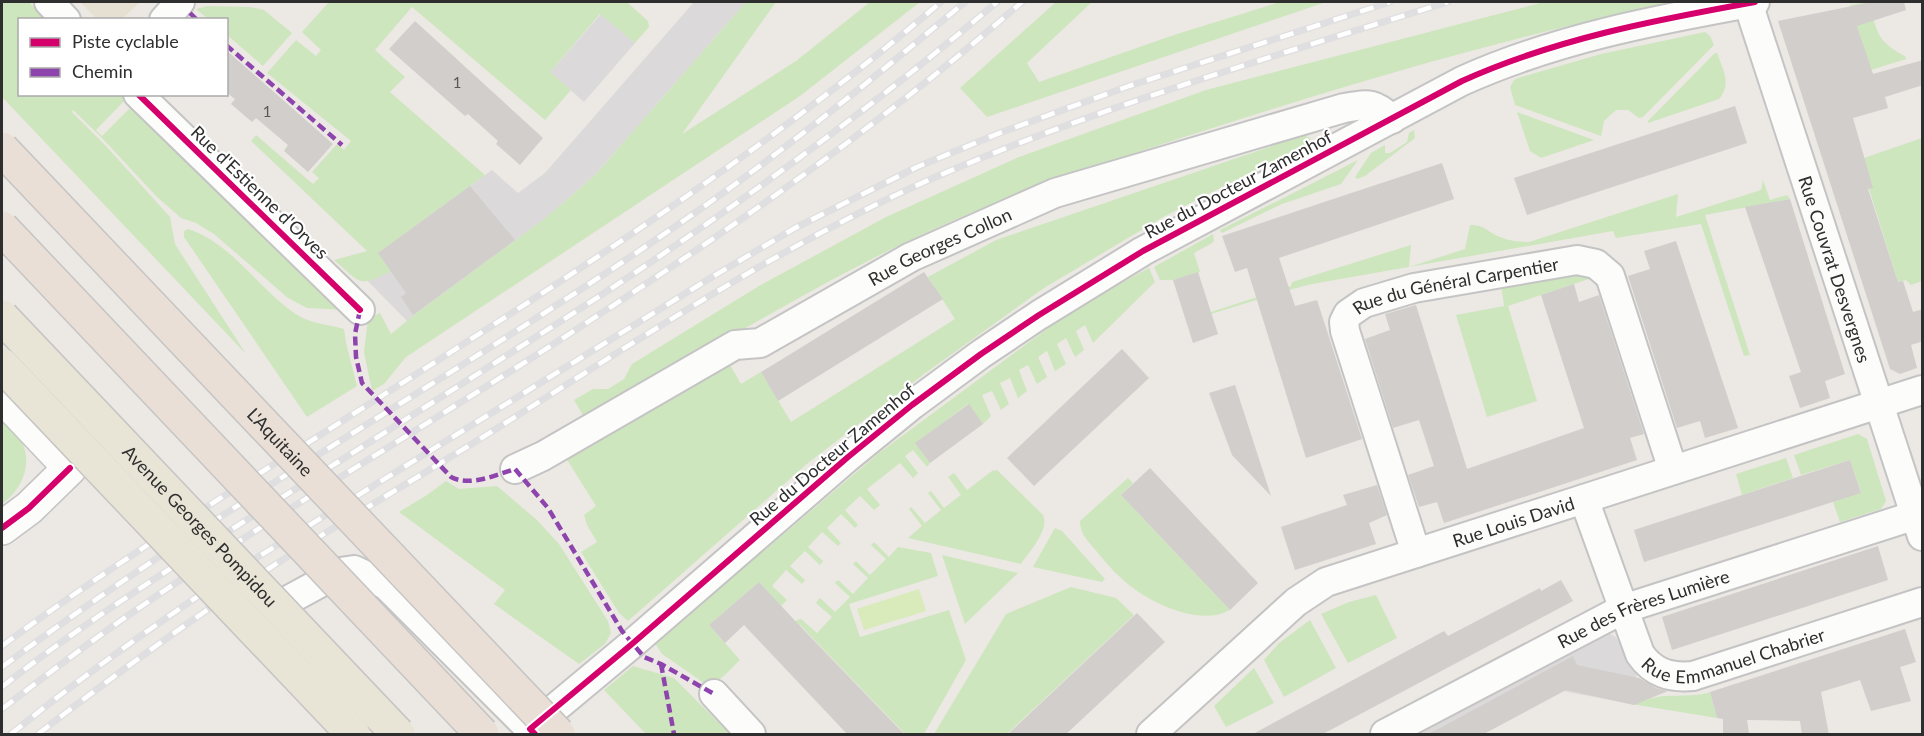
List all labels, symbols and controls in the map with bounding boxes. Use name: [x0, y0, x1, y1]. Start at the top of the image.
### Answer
legend: [18, 18, 228, 96]
text: Piste cyclable: [72, 30, 179, 52]
text: Chemin: [72, 60, 133, 82]
house number: 1: [453, 73, 461, 91]
house number: 1: [263, 102, 271, 120]
street label: Rue d'Estienne d'Orves: [187, 121, 333, 263]
street label: Rue du Docteur Zamenhof: [1140, 125, 1336, 243]
street label: Rue Couvrat Desvergnes: [1794, 173, 1876, 366]
street label: Rue Georges Collon: [864, 203, 1015, 290]
street label: Rue du Général Carpentier: [1348, 252, 1561, 319]
street label: Rue du Docteur Zamenhof: [745, 378, 920, 530]
street label: L'Aquitaine: [243, 403, 318, 481]
street label: Avenue Georges Pompidou: [118, 440, 282, 611]
street label: Rue Louis David: [1450, 492, 1577, 552]
street label: Rue des Frères Lumière: [1554, 565, 1732, 652]
street label: Rue Emmanuel Chabrier: [1637, 623, 1828, 688]

